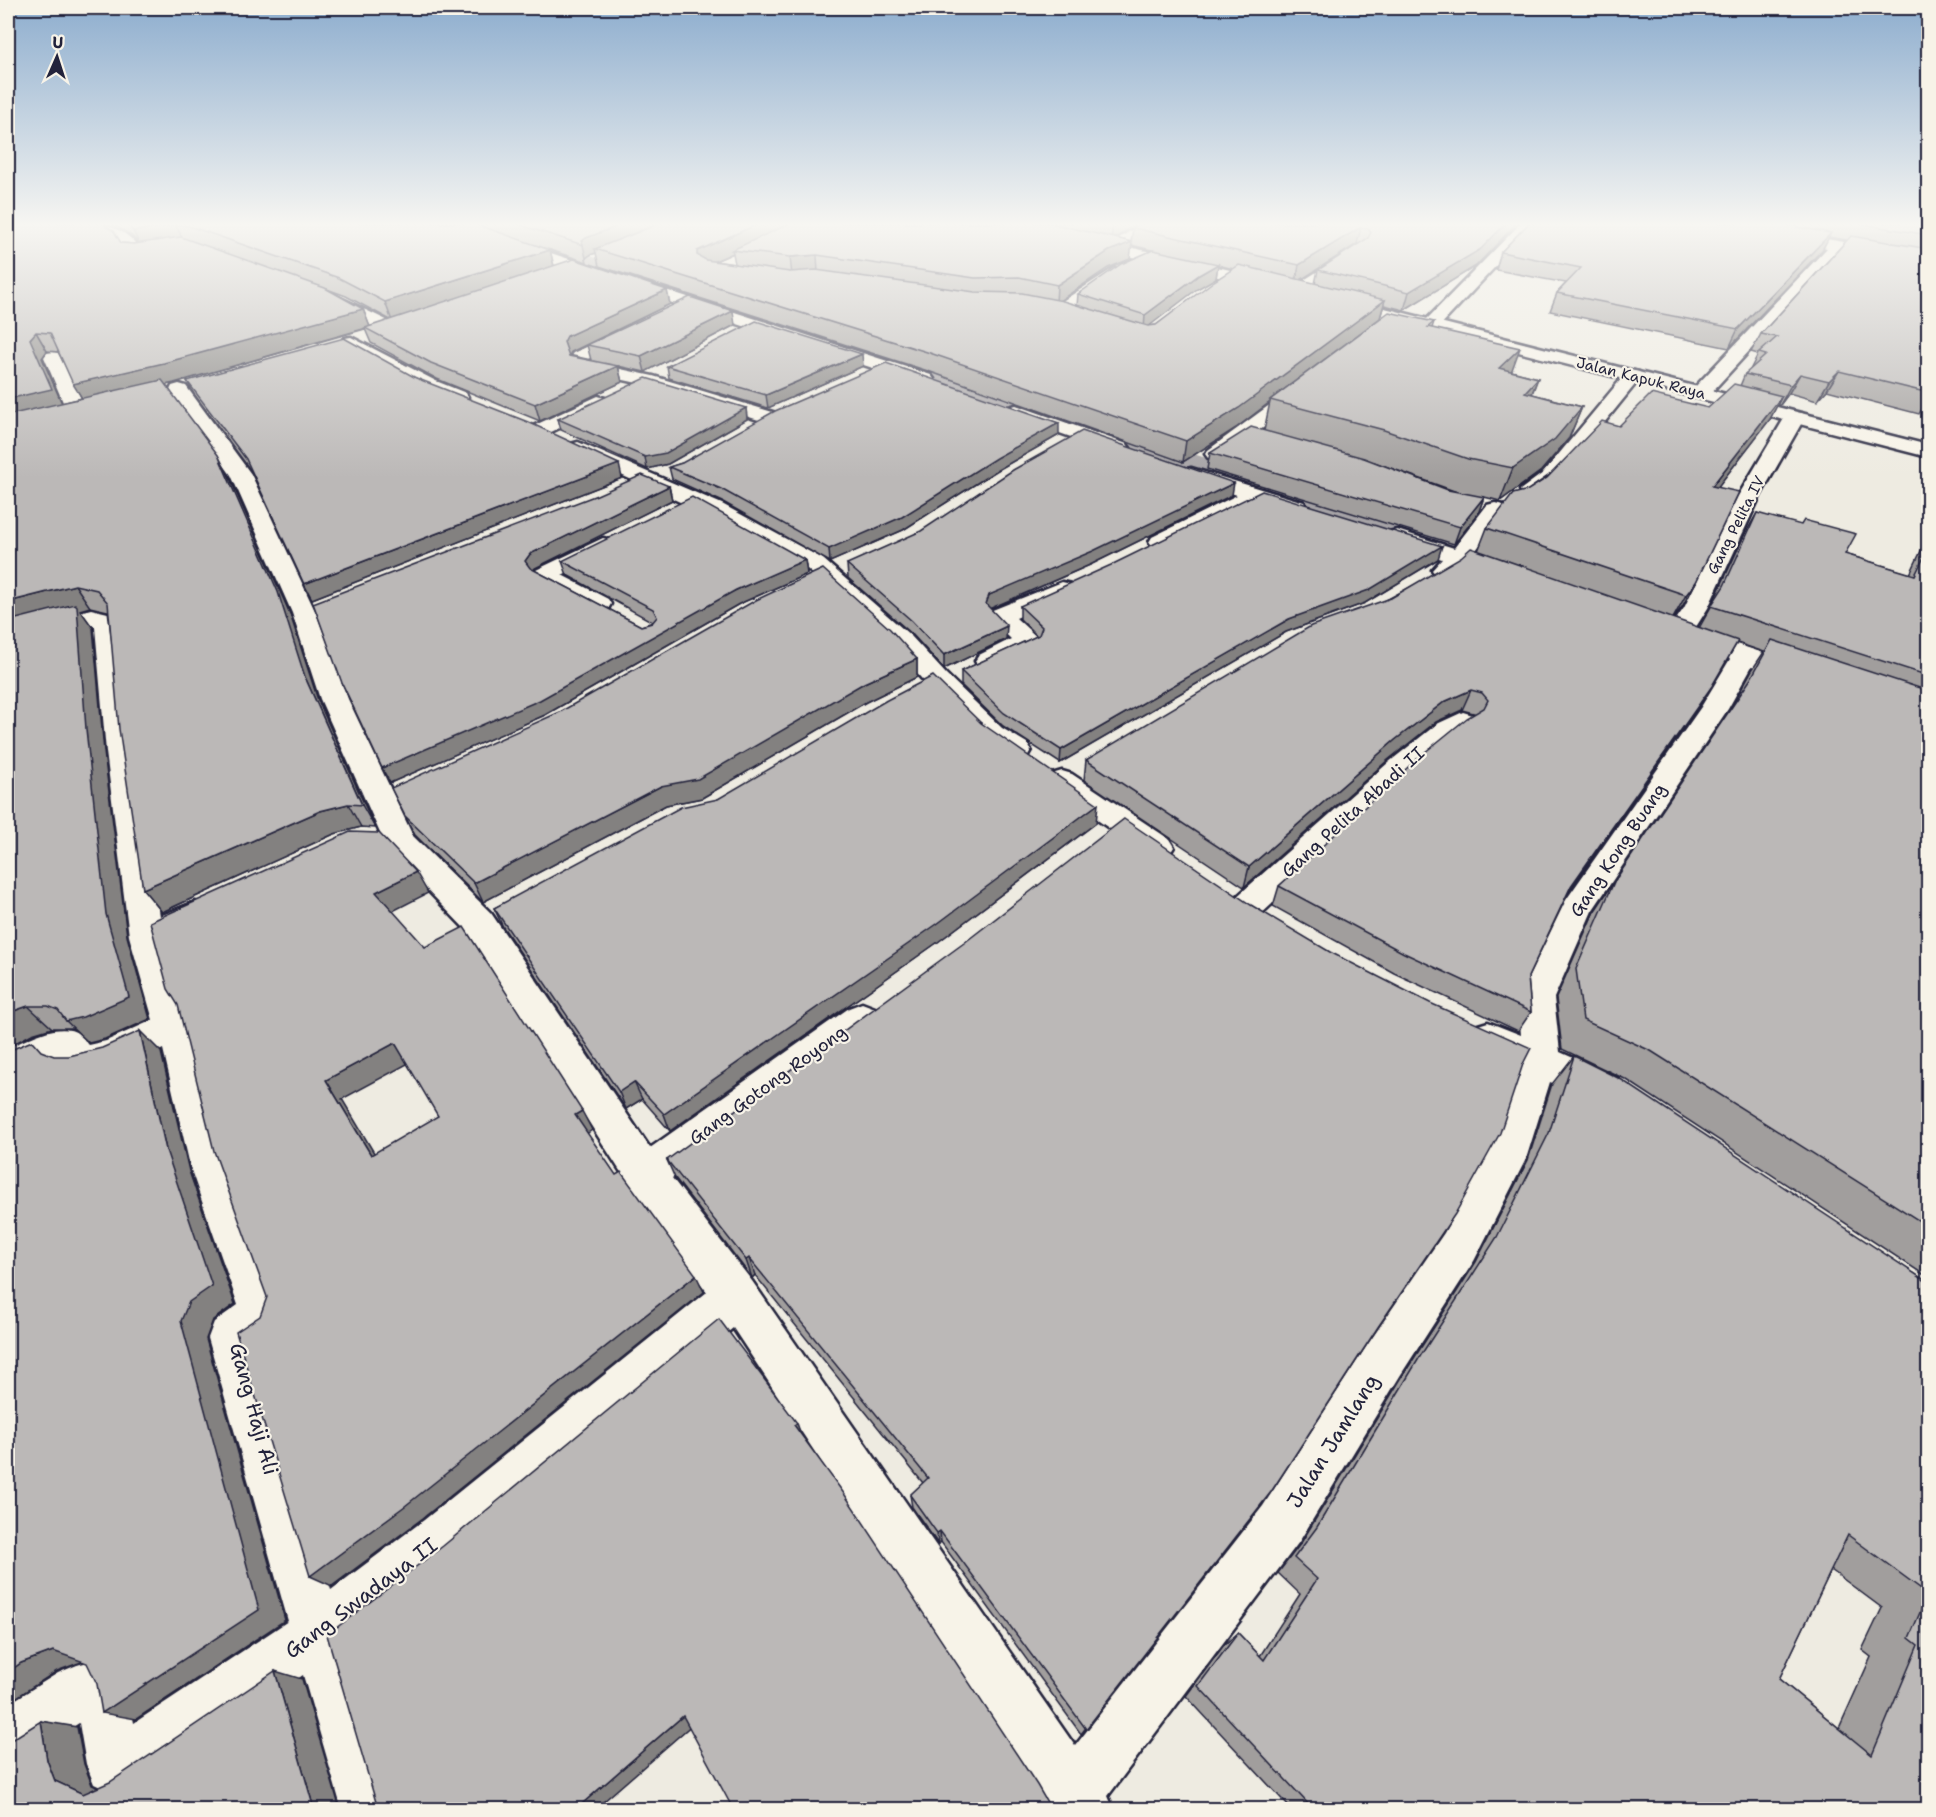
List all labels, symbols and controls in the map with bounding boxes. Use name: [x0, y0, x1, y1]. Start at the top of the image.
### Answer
north arrow: [27, 27, 87, 87]
text: U: [52, 32, 64, 53]
street label: Jalan Kapuk Raya: [1574, 352, 1708, 404]
street label: Gang Pelita IV: [1703, 472, 1769, 578]
street label: Gang Pelita Abadi II: [1276, 741, 1430, 883]
street label: Gang Kong Buang: [1564, 778, 1672, 922]
street label: Gang Gotong Royong: [684, 1020, 852, 1150]
street label: Gang Haji Ali: [223, 1340, 285, 1478]
street label: Jalan Jamlang: [1281, 1369, 1385, 1513]
street label: Gang Swadaya II: [279, 1531, 443, 1665]

